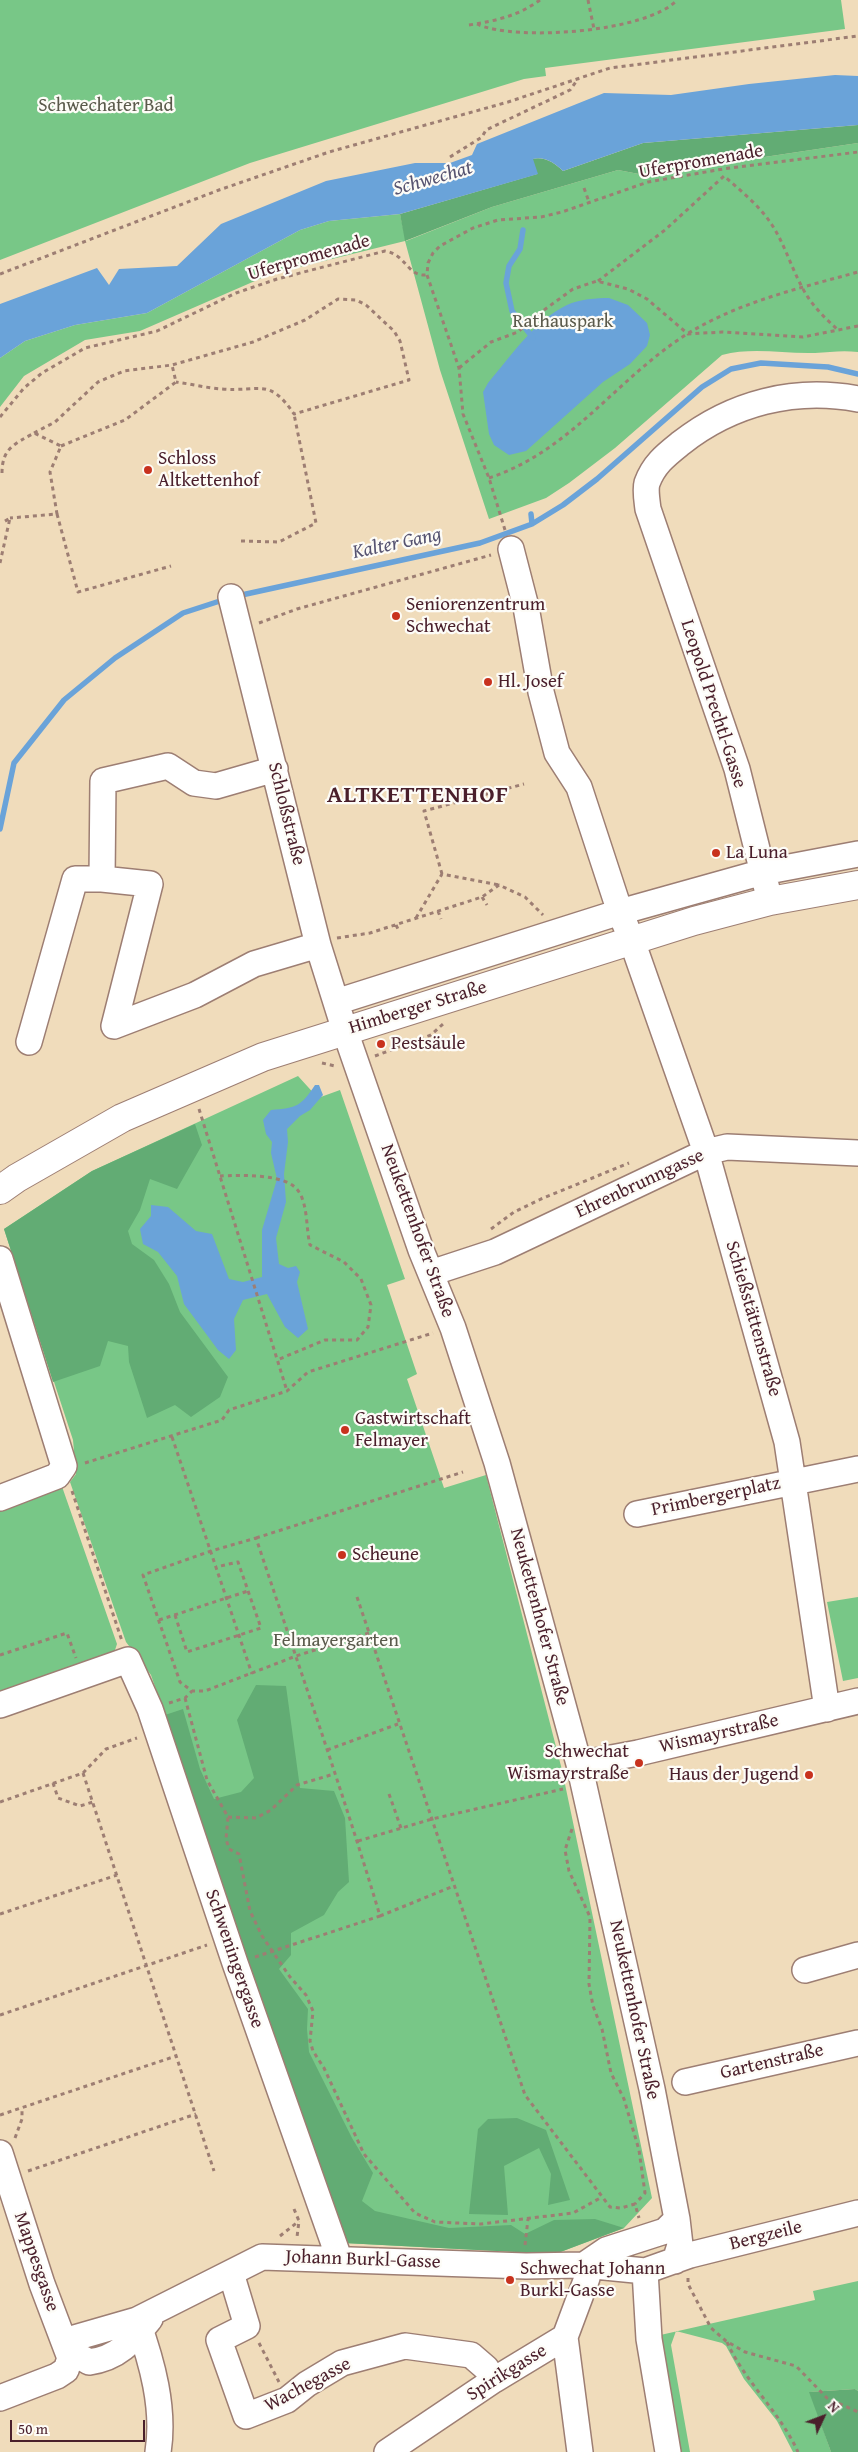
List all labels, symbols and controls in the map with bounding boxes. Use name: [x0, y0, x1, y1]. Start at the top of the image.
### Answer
park label: Schwechater Bad: [38, 95, 174, 117]
street label: Uferpromenade: [637, 140, 765, 184]
water label: Schwechat: [391, 156, 475, 202]
street label: Uferpromenade: [245, 230, 373, 286]
park label: Rathauspark: [513, 311, 613, 333]
place label: Schloss Altkettenhof: [158, 448, 259, 492]
marker: Schloss Altkettenhof: [142, 464, 154, 476]
water label: Kalter Gang: [350, 523, 444, 565]
place label: Seniorenzentrum Schwechat: [406, 594, 545, 638]
marker: Seniorenzentrum Schwechat: [390, 610, 402, 622]
street label: Leopold Prechtl-Gasse: [675, 617, 751, 791]
place label: Hl. Josef: [498, 671, 563, 693]
marker: Hl. Josef: [482, 676, 494, 688]
street label: Schloßstraße: [262, 760, 310, 868]
district label: ALTKETTENHOF: [326, 782, 510, 810]
place label: La Luna: [726, 842, 788, 864]
marker: La Luna: [710, 847, 722, 859]
street label: Himberger Straße: [346, 976, 490, 1040]
place label: Pestsäule: [391, 1033, 465, 1055]
marker: Pestsäule: [375, 1038, 387, 1050]
street label: Neukettenhofer Straße: [375, 1141, 459, 1321]
street label: Ehrenbrunngasse: [572, 1144, 708, 1224]
street label: Schießstättenstraße: [720, 1239, 786, 1399]
place label: Gastwirtschaft Felmayer: [355, 1408, 471, 1452]
marker: Gastwirtschaft Felmayer: [339, 1424, 351, 1436]
street label: Primbergerplatz: [649, 1472, 783, 1522]
street label: Neukettenhofer Straße: [504, 1526, 574, 1708]
place label: Scheune: [352, 1544, 419, 1566]
marker: Scheune: [336, 1549, 348, 1561]
park label: Felmayergarten: [273, 1630, 399, 1652]
street label: Wismayrstraße: [657, 1709, 781, 1759]
place label: Schwechat Wismayrstraße: [507, 1741, 629, 1785]
marker: Schwechat Wismayrstraße: [633, 1757, 645, 1769]
place label: Haus der Jugend: [669, 1764, 799, 1786]
marker: Haus der Jugend: [803, 1769, 815, 1781]
street label: Schweningergasse: [200, 1887, 268, 2031]
street label: Neukettenhofer Straße: [604, 1918, 664, 2102]
street label: Gartenstraße: [718, 2039, 826, 2085]
street label: Mappesgasse: [8, 2209, 64, 2315]
street label: Bergzeile: [727, 2216, 805, 2256]
street label: Johann Burkl-Gasse: [285, 2246, 441, 2274]
place label: Schwechat Johann Burkl-Gasse: [520, 2258, 665, 2302]
marker: Schwechat Johann Burkl-Gasse: [504, 2274, 516, 2286]
street label: Spirikgasse: [463, 2339, 551, 2407]
street label: Wachegasse: [261, 2353, 355, 2417]
north arrow: [798, 2392, 848, 2442]
text: N: [823, 2397, 844, 2417]
scale bar: [12, 2410, 148, 2442]
text: 50 m: [18, 2418, 48, 2439]

